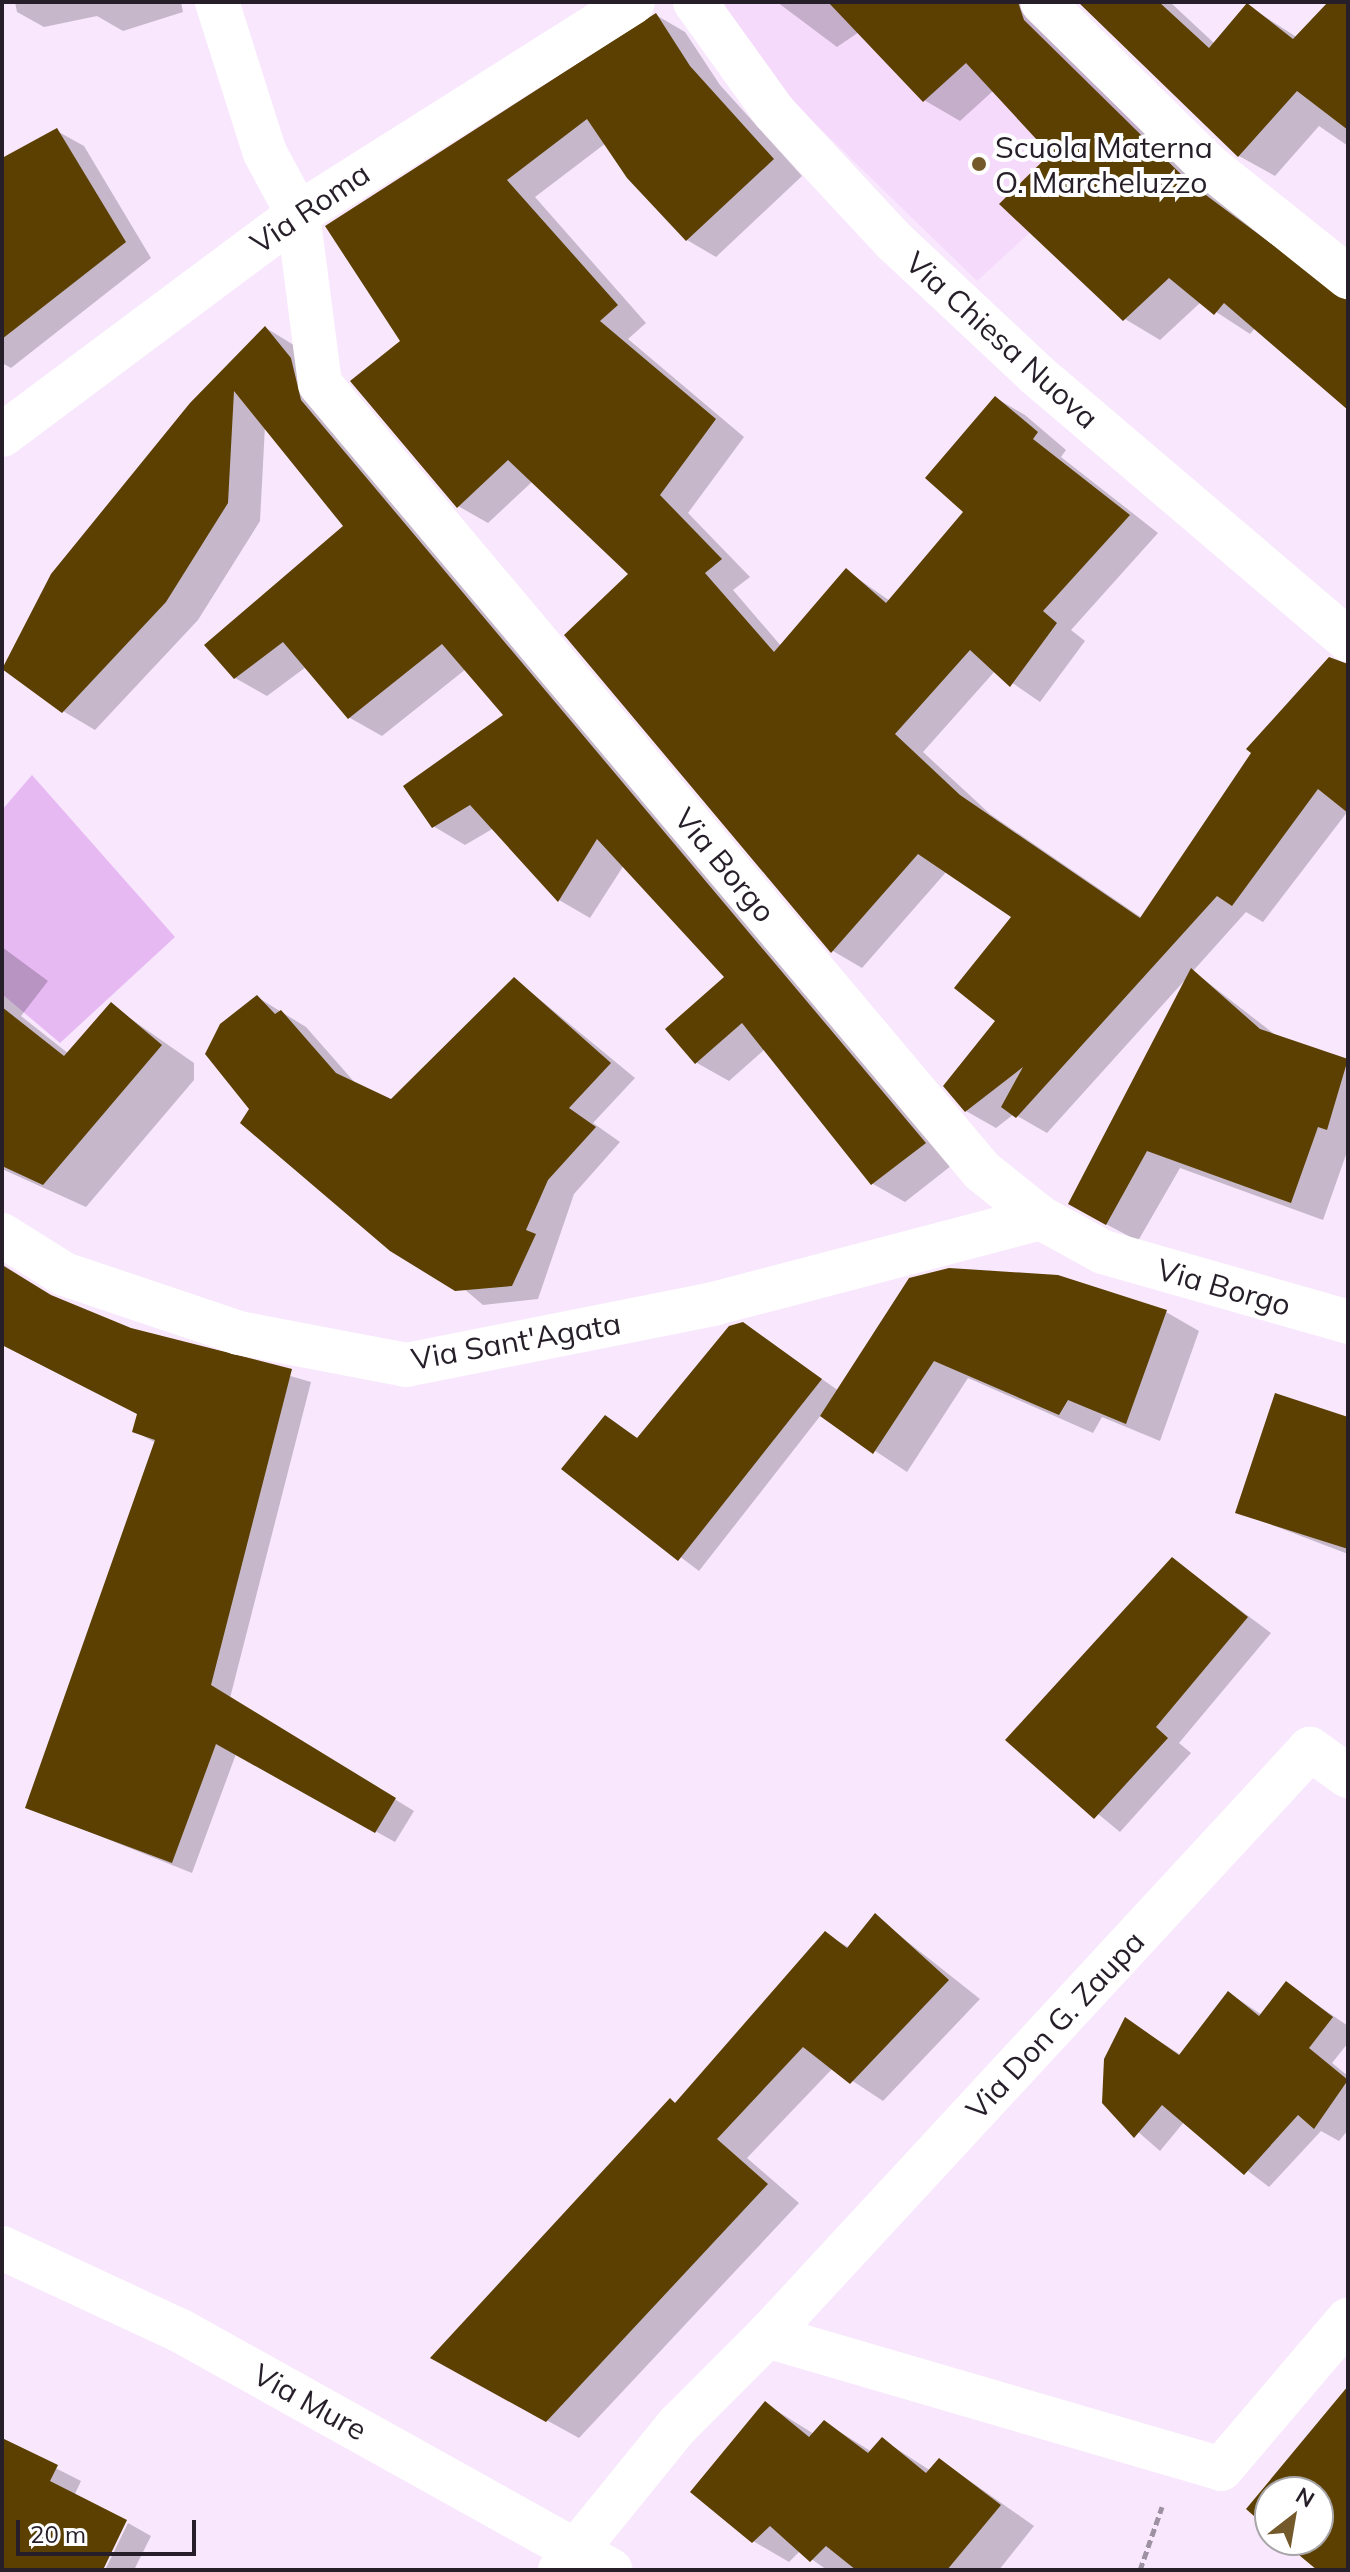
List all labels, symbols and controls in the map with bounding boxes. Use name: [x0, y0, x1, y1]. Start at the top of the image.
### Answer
place label: Scuola Materna O. Marcheluzzo: [995, 129, 1213, 200]
street label: Via Roma: [244, 155, 376, 261]
marker: Scuola Materna O. Marcheluzzo: [970, 155, 988, 173]
street label: Via Chiesa Nuova: [898, 244, 1106, 436]
street label: Via Borgo: [667, 801, 783, 929]
street label: Via Borgo: [1153, 1251, 1295, 1323]
street label: Via Sant'Agata: [409, 1305, 623, 1377]
street label: Via Don G. Zaupa: [959, 1923, 1151, 2127]
street label: Via Mure: [247, 2356, 373, 2448]
north arrow: [1254, 2476, 1334, 2556]
text: N: [1291, 2481, 1320, 2513]
scale bar: [20, 2504, 200, 2554]
text: 20 m: [30, 2519, 86, 2549]

